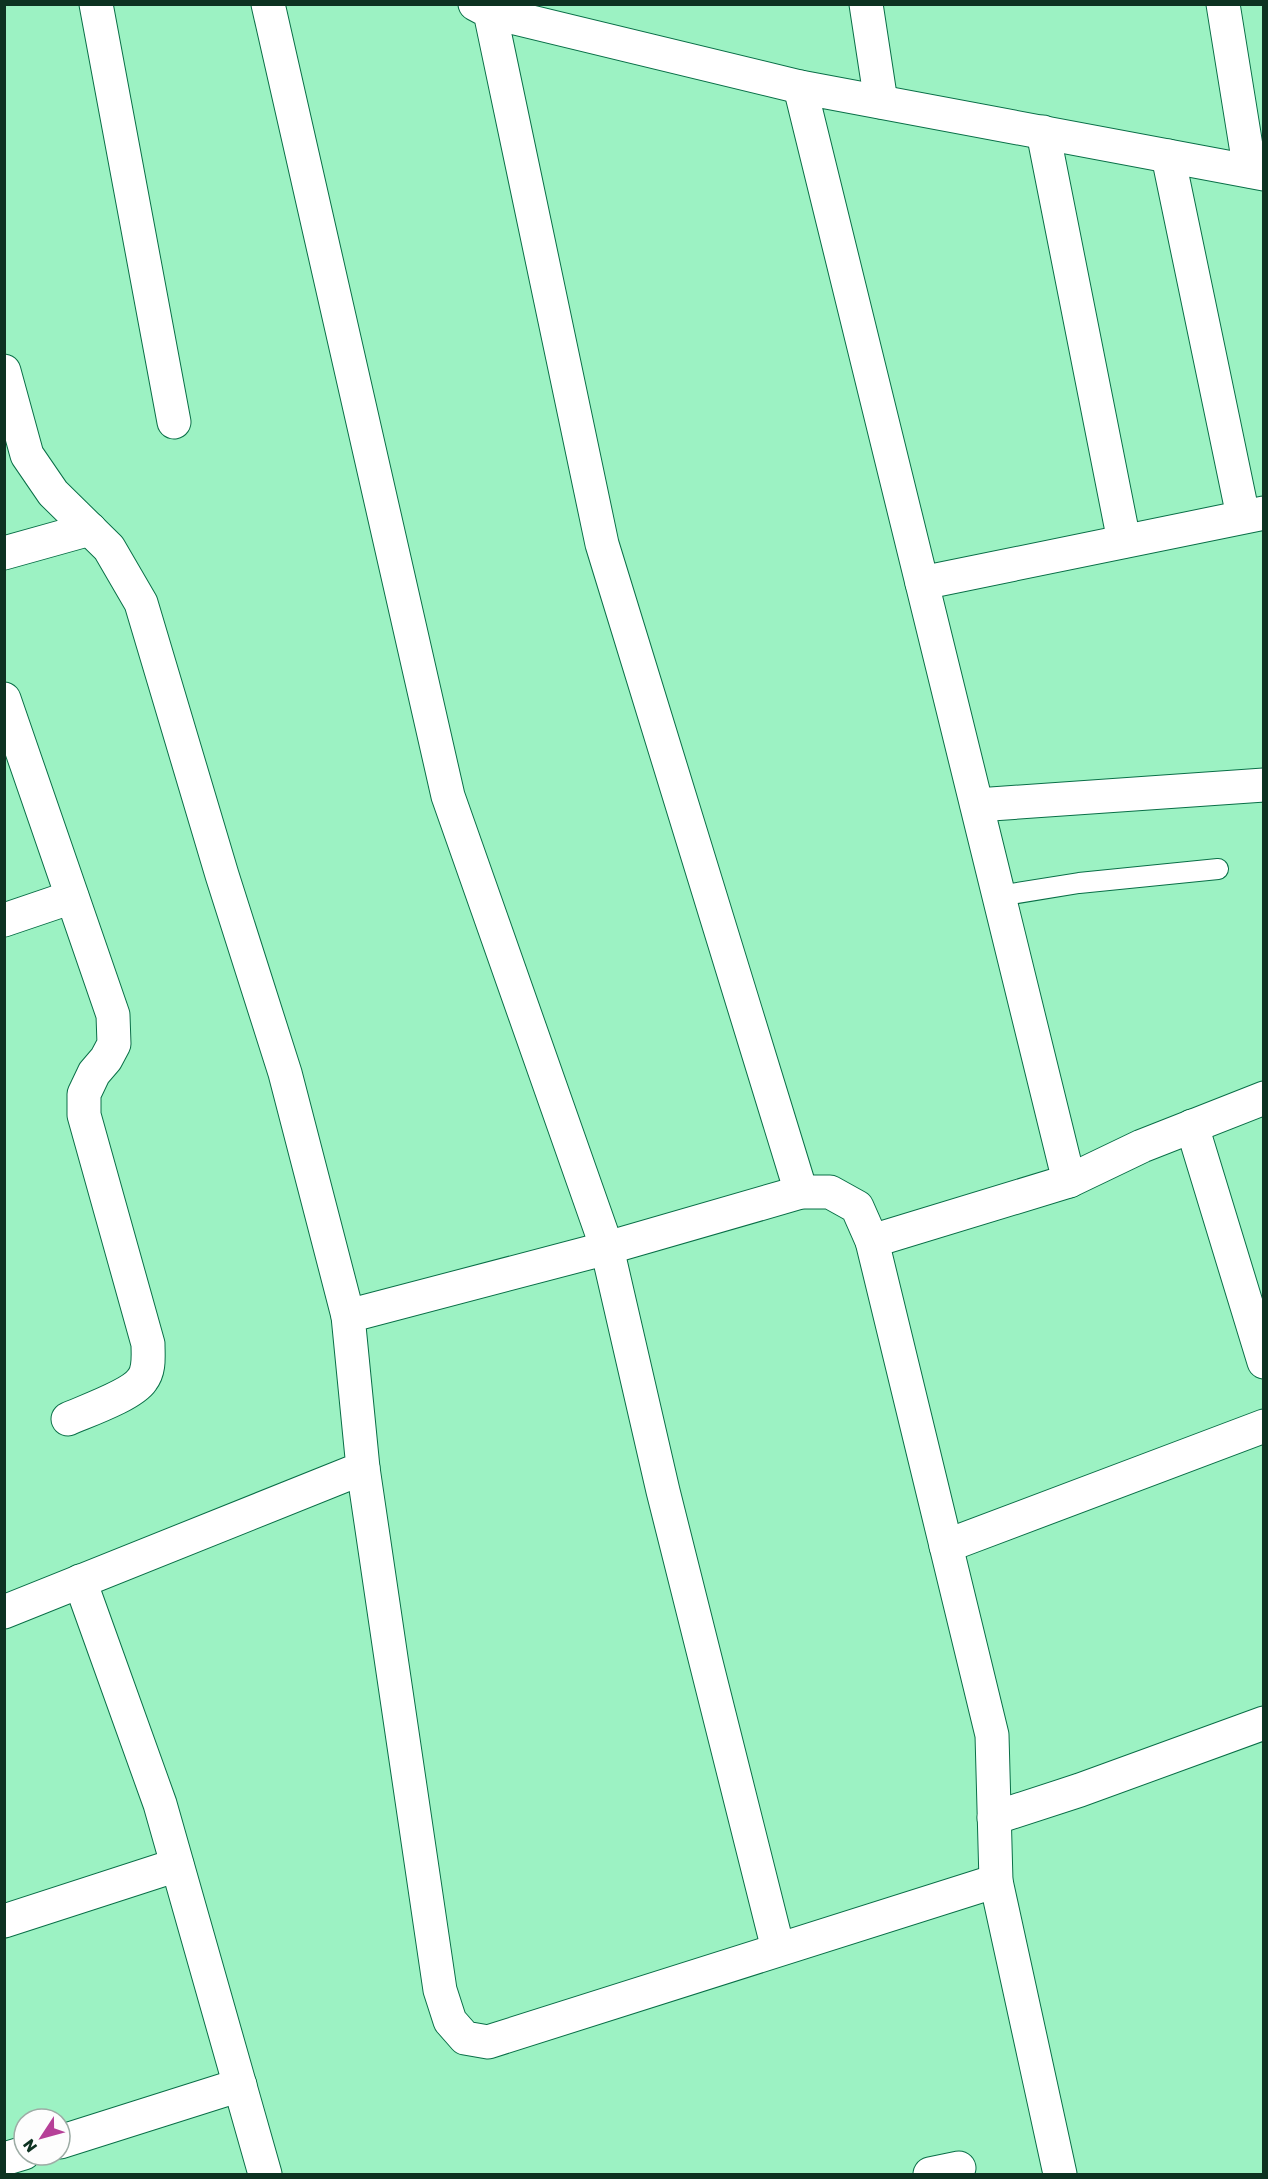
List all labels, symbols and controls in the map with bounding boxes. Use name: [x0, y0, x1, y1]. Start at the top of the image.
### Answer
north arrow: [12, 2107, 72, 2167]
text: N: [19, 2135, 41, 2156]

